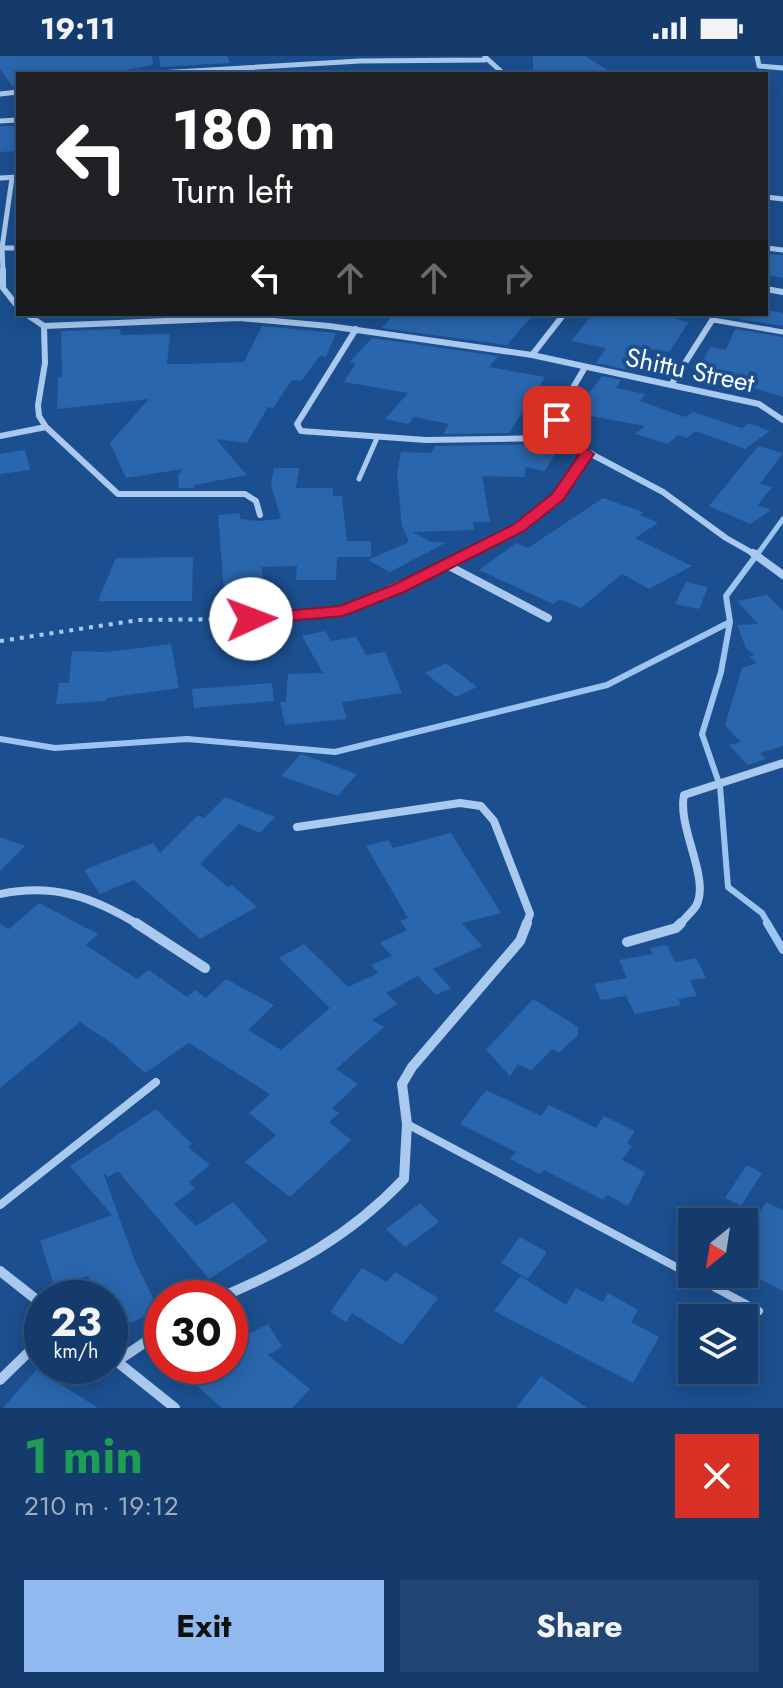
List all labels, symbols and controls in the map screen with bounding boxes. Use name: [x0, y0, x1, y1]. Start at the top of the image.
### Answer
text: 19:11: [40, 7, 116, 50]
text: 180 m: [172, 89, 335, 170]
icon: left: [40, 104, 144, 208]
text: Turn left: [172, 164, 293, 216]
icon: left: [244, 256, 288, 300]
icon: ahead: [328, 256, 372, 300]
icon: ahead: [412, 256, 456, 300]
icon: right: [496, 256, 540, 300]
street label: Shittu Street: [622, 338, 759, 402]
pin: [523, 386, 591, 454]
icon: arrive: [535, 398, 579, 442]
position arrow: [209, 577, 293, 661]
north arrow: [678, 1208, 758, 1288]
map controls: [678, 1208, 758, 1384]
speed limit sign: 30: [144, 1280, 248, 1384]
text: 23: [50, 1293, 102, 1351]
button: layers: [678, 1304, 758, 1384]
text: km/h: [53, 1337, 99, 1366]
text: 1 min: [24, 1422, 143, 1491]
button: close: [675, 1434, 759, 1518]
text: 210 m · 19:12: [24, 1487, 179, 1525]
button: Exit: [24, 1580, 384, 1672]
button: Share: [400, 1580, 759, 1672]

